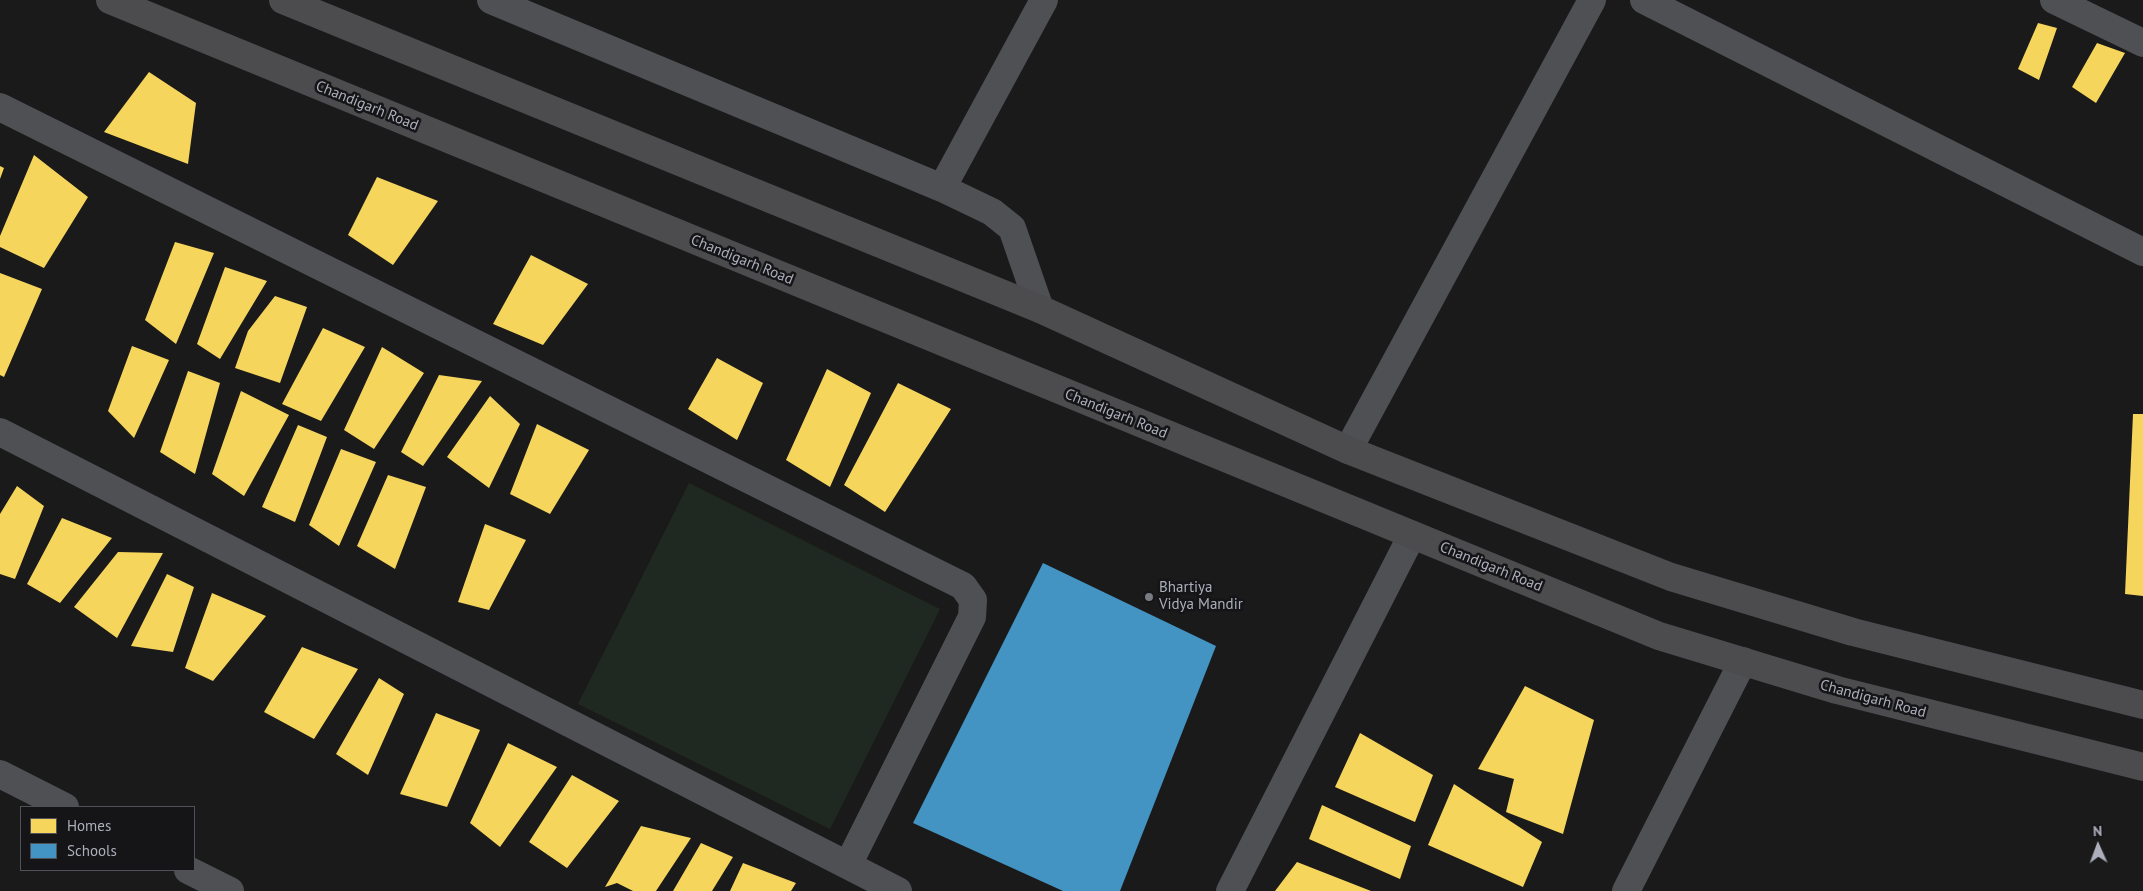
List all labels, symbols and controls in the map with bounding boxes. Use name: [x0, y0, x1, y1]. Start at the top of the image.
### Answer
street label: Chandigarh Road: [313, 77, 421, 135]
street label: Chandigarh Road: [688, 231, 796, 289]
street label: Chandigarh Road: [1062, 385, 1170, 443]
street label: Chandigarh Road: [1437, 538, 1545, 596]
place label: Bhartiya Vidya Mandir: [1159, 579, 1243, 614]
marker: Bhartiya Vidya Mandir: [1143, 591, 1155, 603]
street label: Chandigarh Road: [1818, 676, 1928, 722]
legend: [20, 806, 195, 871]
text: Homes: [67, 816, 111, 835]
north arrow: [2073, 821, 2123, 871]
text: N: [2093, 822, 2102, 840]
text: Schools: [67, 841, 117, 860]

